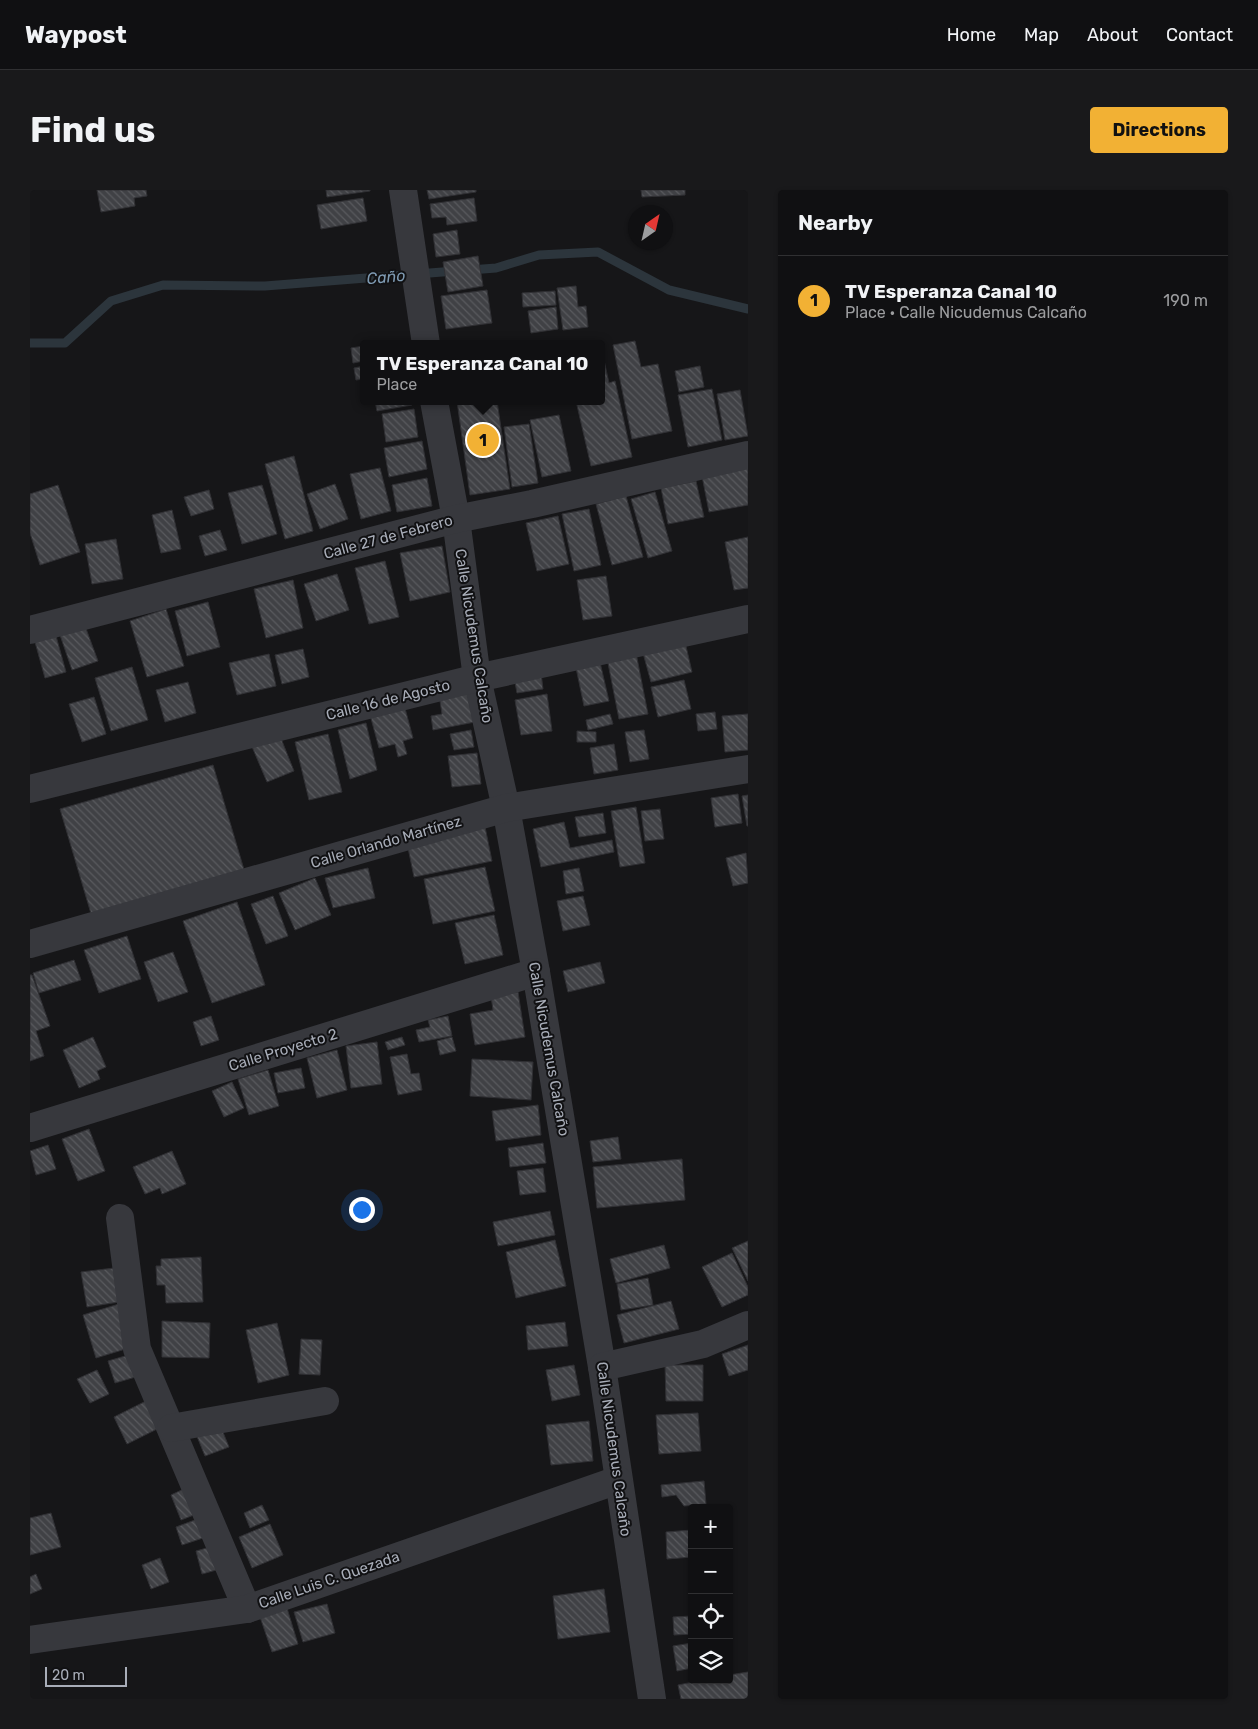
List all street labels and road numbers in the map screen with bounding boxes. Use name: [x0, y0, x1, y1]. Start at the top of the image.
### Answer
street label: Calle 27 de Febrero: [322, 511, 454, 563]
street label: Calle Nicudemus Calcaño: [451, 548, 497, 724]
street label: Calle 16 de Agosto: [324, 676, 452, 724]
street label: Calle Orlando Martínez: [308, 812, 464, 872]
street label: Calle Nicudemus Calcaño: [525, 961, 573, 1137]
street label: Calle Proyecto 2: [226, 1025, 340, 1075]
street label: Calle Nicudemus Calcaño: [593, 1361, 635, 1537]
street label: Calle Luis C. Quezada: [256, 1547, 402, 1613]

